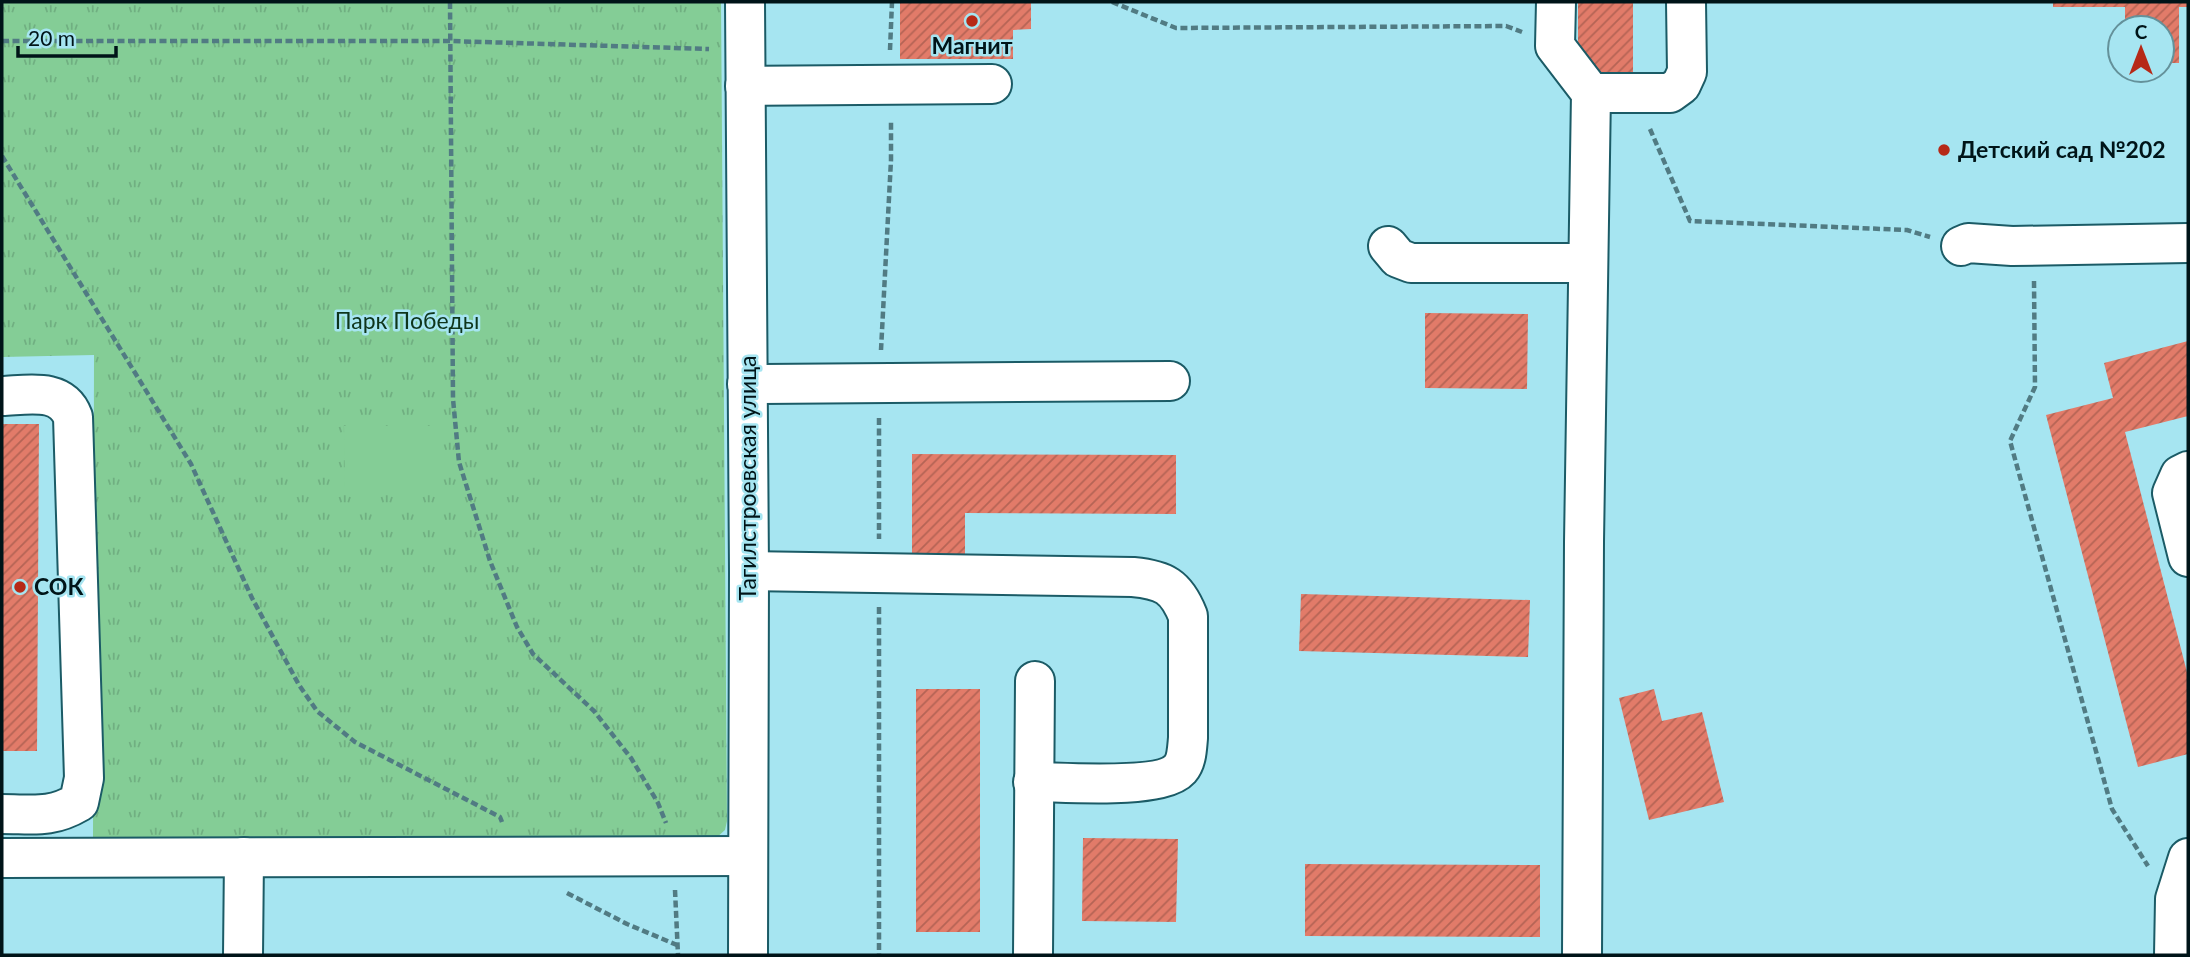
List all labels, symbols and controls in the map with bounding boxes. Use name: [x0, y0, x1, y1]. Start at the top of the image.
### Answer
marker: Магнит: [964, 13, 980, 29]
scale bar: [18, 14, 116, 58]
north arrow: [2106, 14, 2176, 84]
text: С: [2135, 20, 2148, 43]
text: 20 m: [28, 25, 75, 50]
place label: Магнит: [931, 31, 1013, 59]
place label: Детский сад №202: [1958, 135, 2166, 163]
marker: Детский сад №202: [1936, 142, 1952, 158]
park label: Парк Победы: [335, 306, 479, 334]
street label: Тагилстроевская улица: [733, 355, 761, 601]
place label: СОК: [34, 572, 83, 600]
marker: СОК: [12, 579, 28, 595]

